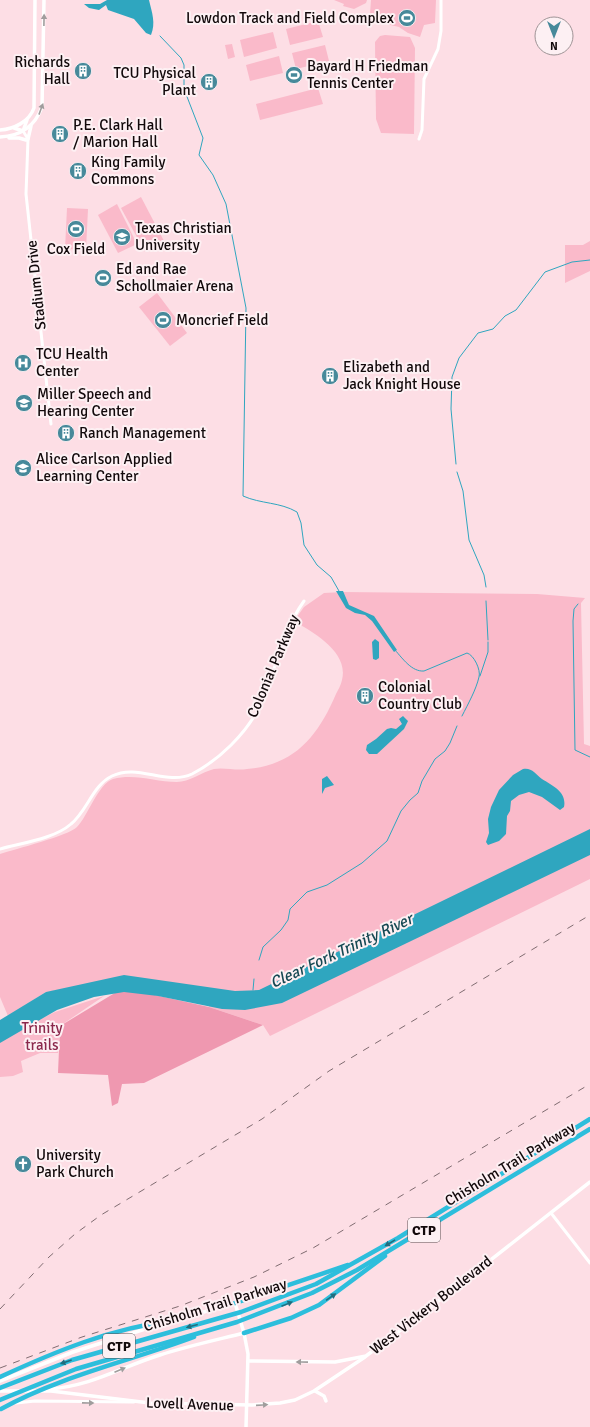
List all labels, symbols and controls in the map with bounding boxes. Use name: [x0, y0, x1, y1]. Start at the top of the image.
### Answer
sports icon: Lowdon Track and Field Complex: [397, 8, 417, 28]
place label: Lowdon Track and Field Complex: [186, 9, 394, 27]
one-way arrow: [41, 13, 47, 26]
north arrow: [534, 16, 574, 56]
text: N: [550, 39, 558, 52]
place label: Richards Hall: [14, 53, 70, 88]
place label: Bayard H Friedman Tennis Center: [307, 57, 429, 92]
building icon: Richards Hall: [73, 61, 93, 81]
place label: TCU Physical Plant: [113, 64, 196, 99]
sports icon: Bayard H Friedman Tennis Center: [284, 65, 304, 85]
building icon: TCU Physical Plant: [199, 72, 219, 92]
one-way arrow: [38, 103, 44, 115]
place label: P.E. Clark Hall / Marion Hall: [73, 116, 163, 151]
building icon: P.E. Clark Hall / Marion Hall: [50, 124, 70, 144]
place label: King Family Commons: [91, 153, 166, 188]
building icon: King Family Commons: [68, 161, 88, 181]
sports icon: Cox Field: [66, 219, 86, 239]
place label: Texas Christian University: [135, 219, 232, 254]
school or university icon: Texas Christian University: [112, 227, 132, 247]
street label: Stadium Drive: [22, 239, 50, 331]
place label: Cox Field: [47, 240, 105, 258]
place label: Ed and Rae Schollmaier Arena: [116, 260, 234, 295]
sports icon: Ed and Rae Schollmaier Arena: [93, 268, 113, 288]
sports icon: Moncrief Field: [153, 310, 173, 330]
place label: Moncrief Field: [176, 311, 269, 329]
place label: TCU Health Center: [36, 345, 108, 380]
hospital icon: TCU Health Center: [13, 353, 33, 373]
place label: Elizabeth and Jack Knight House: [343, 358, 461, 393]
building icon: Elizabeth and Jack Knight House: [320, 366, 340, 386]
place label: Miller Speech and Hearing Center: [37, 385, 152, 420]
school or university icon: Miller Speech and Hearing Center: [14, 393, 34, 413]
building icon: Ranch Management: [56, 423, 76, 443]
place label: Ranch Management: [79, 424, 206, 442]
place label: Alice Carlson Applied Learning Center: [36, 450, 173, 485]
school or university icon: Alice Carlson Applied Learning Center: [13, 458, 33, 478]
street label: Colonial Parkway: [243, 612, 303, 720]
place label: Colonial Country Club: [378, 678, 462, 713]
building icon: Colonial Country Club: [355, 686, 375, 706]
water label: Clear Fork Trinity River: [267, 908, 418, 993]
park label: Trinity trails: [22, 1019, 63, 1054]
street label: Chisholm Trail Parkway: [442, 1118, 578, 1210]
place label: University Park Church: [36, 1146, 114, 1181]
church icon: University Park Church: [13, 1154, 33, 1174]
road number: CTP: [408, 1218, 440, 1242]
one-way arrow: [384, 1239, 396, 1246]
street label: West Vickery Boulevard: [366, 1252, 496, 1358]
street label: Chisholm Trail Parkway: [141, 1275, 289, 1335]
one-way arrow: [326, 1293, 337, 1301]
one-way arrow: [282, 1300, 294, 1306]
one-way arrow: [185, 1323, 197, 1329]
road number: CTP: [103, 1334, 135, 1358]
one-way arrow: [60, 1359, 72, 1365]
one-way arrow: [295, 1359, 308, 1365]
one-way arrow: [114, 1367, 126, 1373]
street label: Lovell Avenue: [146, 1393, 234, 1415]
one-way arrow: [82, 1399, 94, 1406]
one-way arrow: [256, 1401, 268, 1408]

